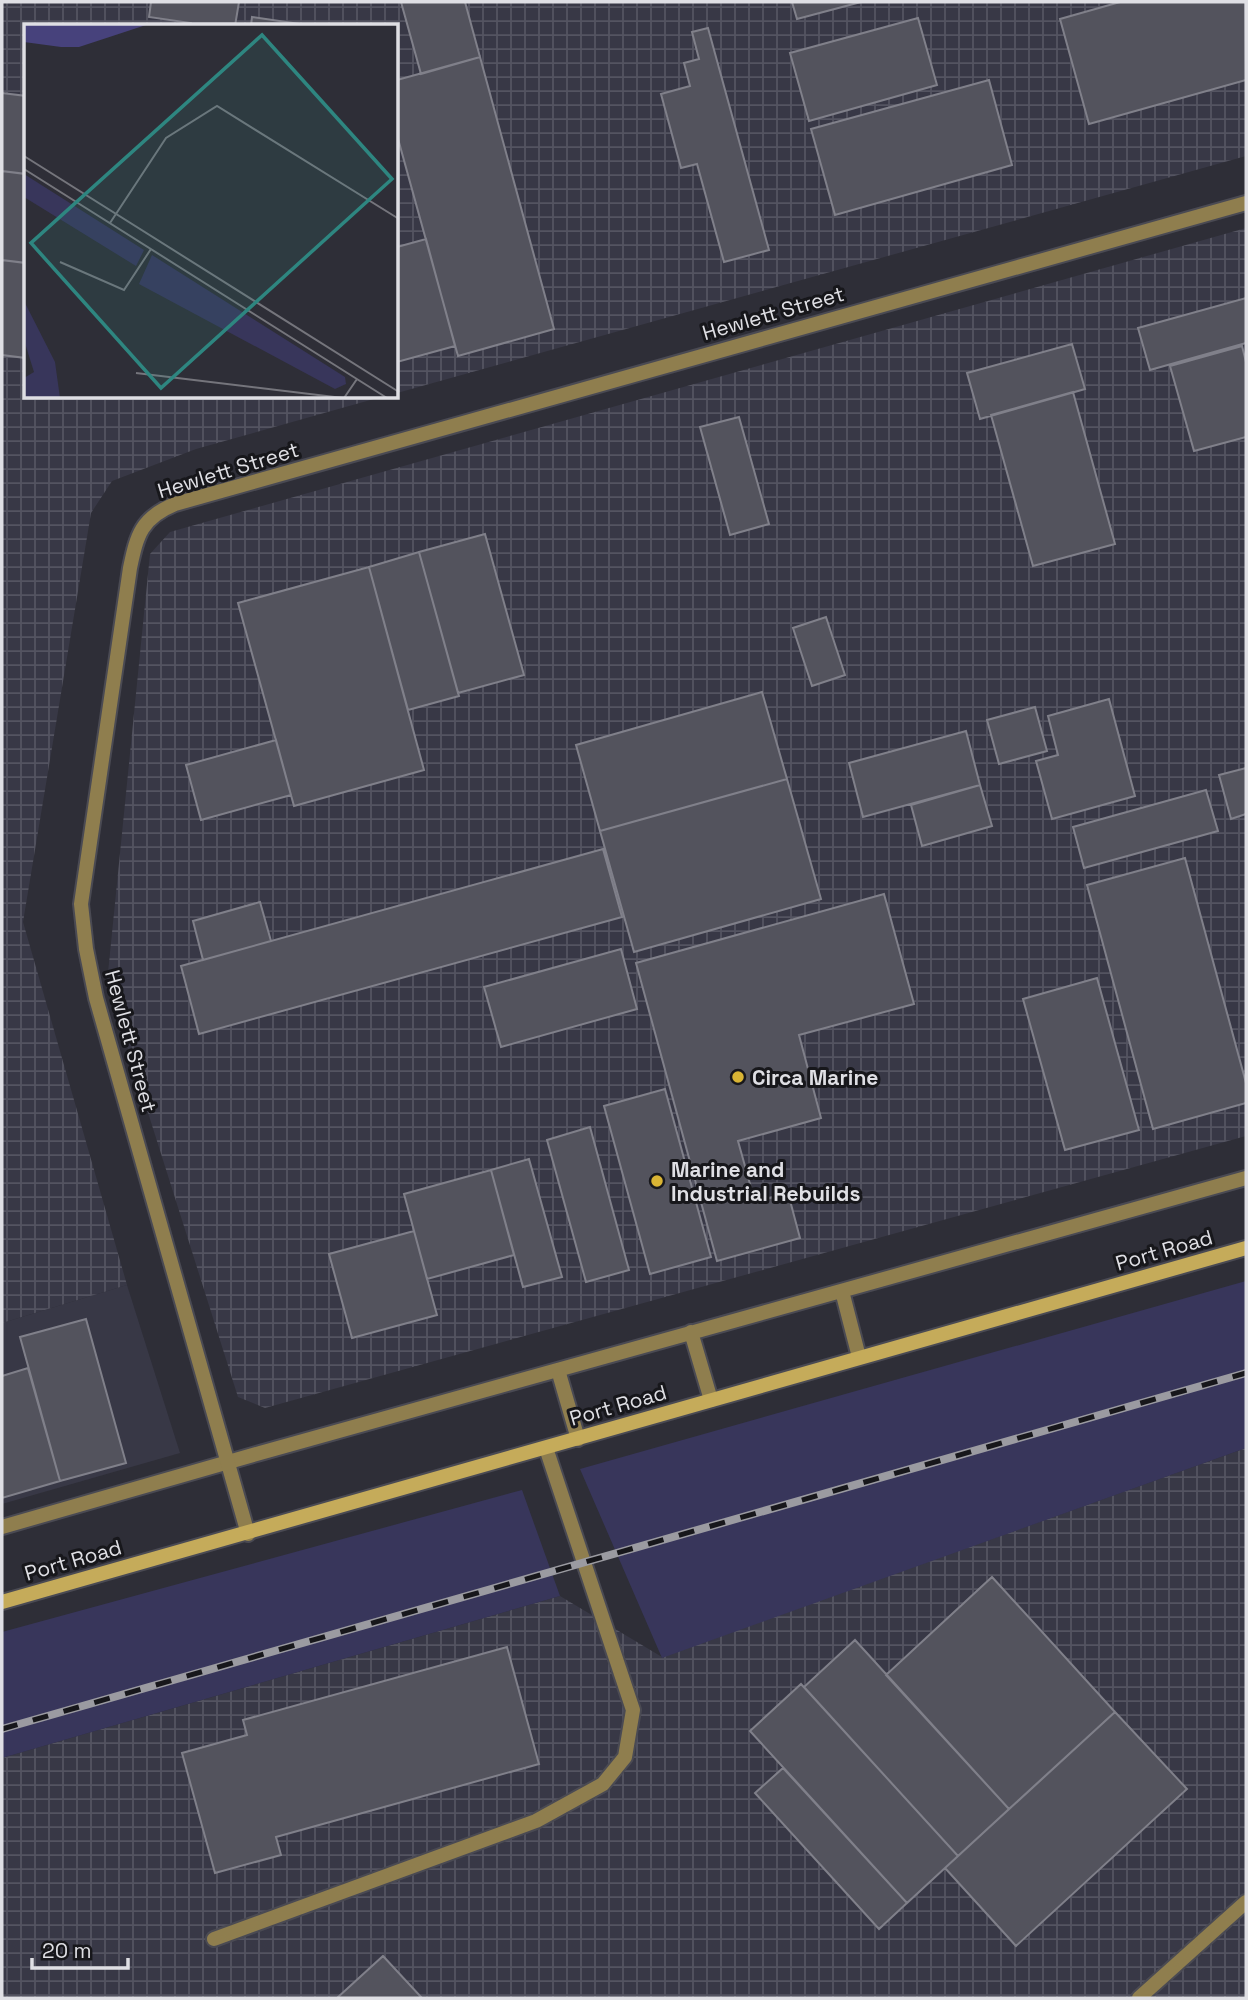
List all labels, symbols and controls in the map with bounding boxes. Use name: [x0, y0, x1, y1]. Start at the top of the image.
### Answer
inset map: [24, 24, 399, 399]
street label: Hewlett Street: [699, 280, 847, 346]
street label: Hewlett Street: [154, 436, 302, 504]
street label: Hewlett Street: [99, 967, 163, 1115]
place label: Circa Marine: [752, 1064, 878, 1091]
marker: Circa Marine: [730, 1069, 746, 1085]
place label: Marine and Industrial Rebuilds: [671, 1156, 860, 1207]
marker: Marine and Industrial Rebuilds: [649, 1173, 665, 1189]
street label: Port Road: [1112, 1223, 1216, 1277]
street label: Port Road: [566, 1378, 670, 1432]
street label: Port Road: [21, 1533, 125, 1587]
scale bar: [32, 1926, 128, 1970]
text: 20 m: [42, 1937, 92, 1964]

